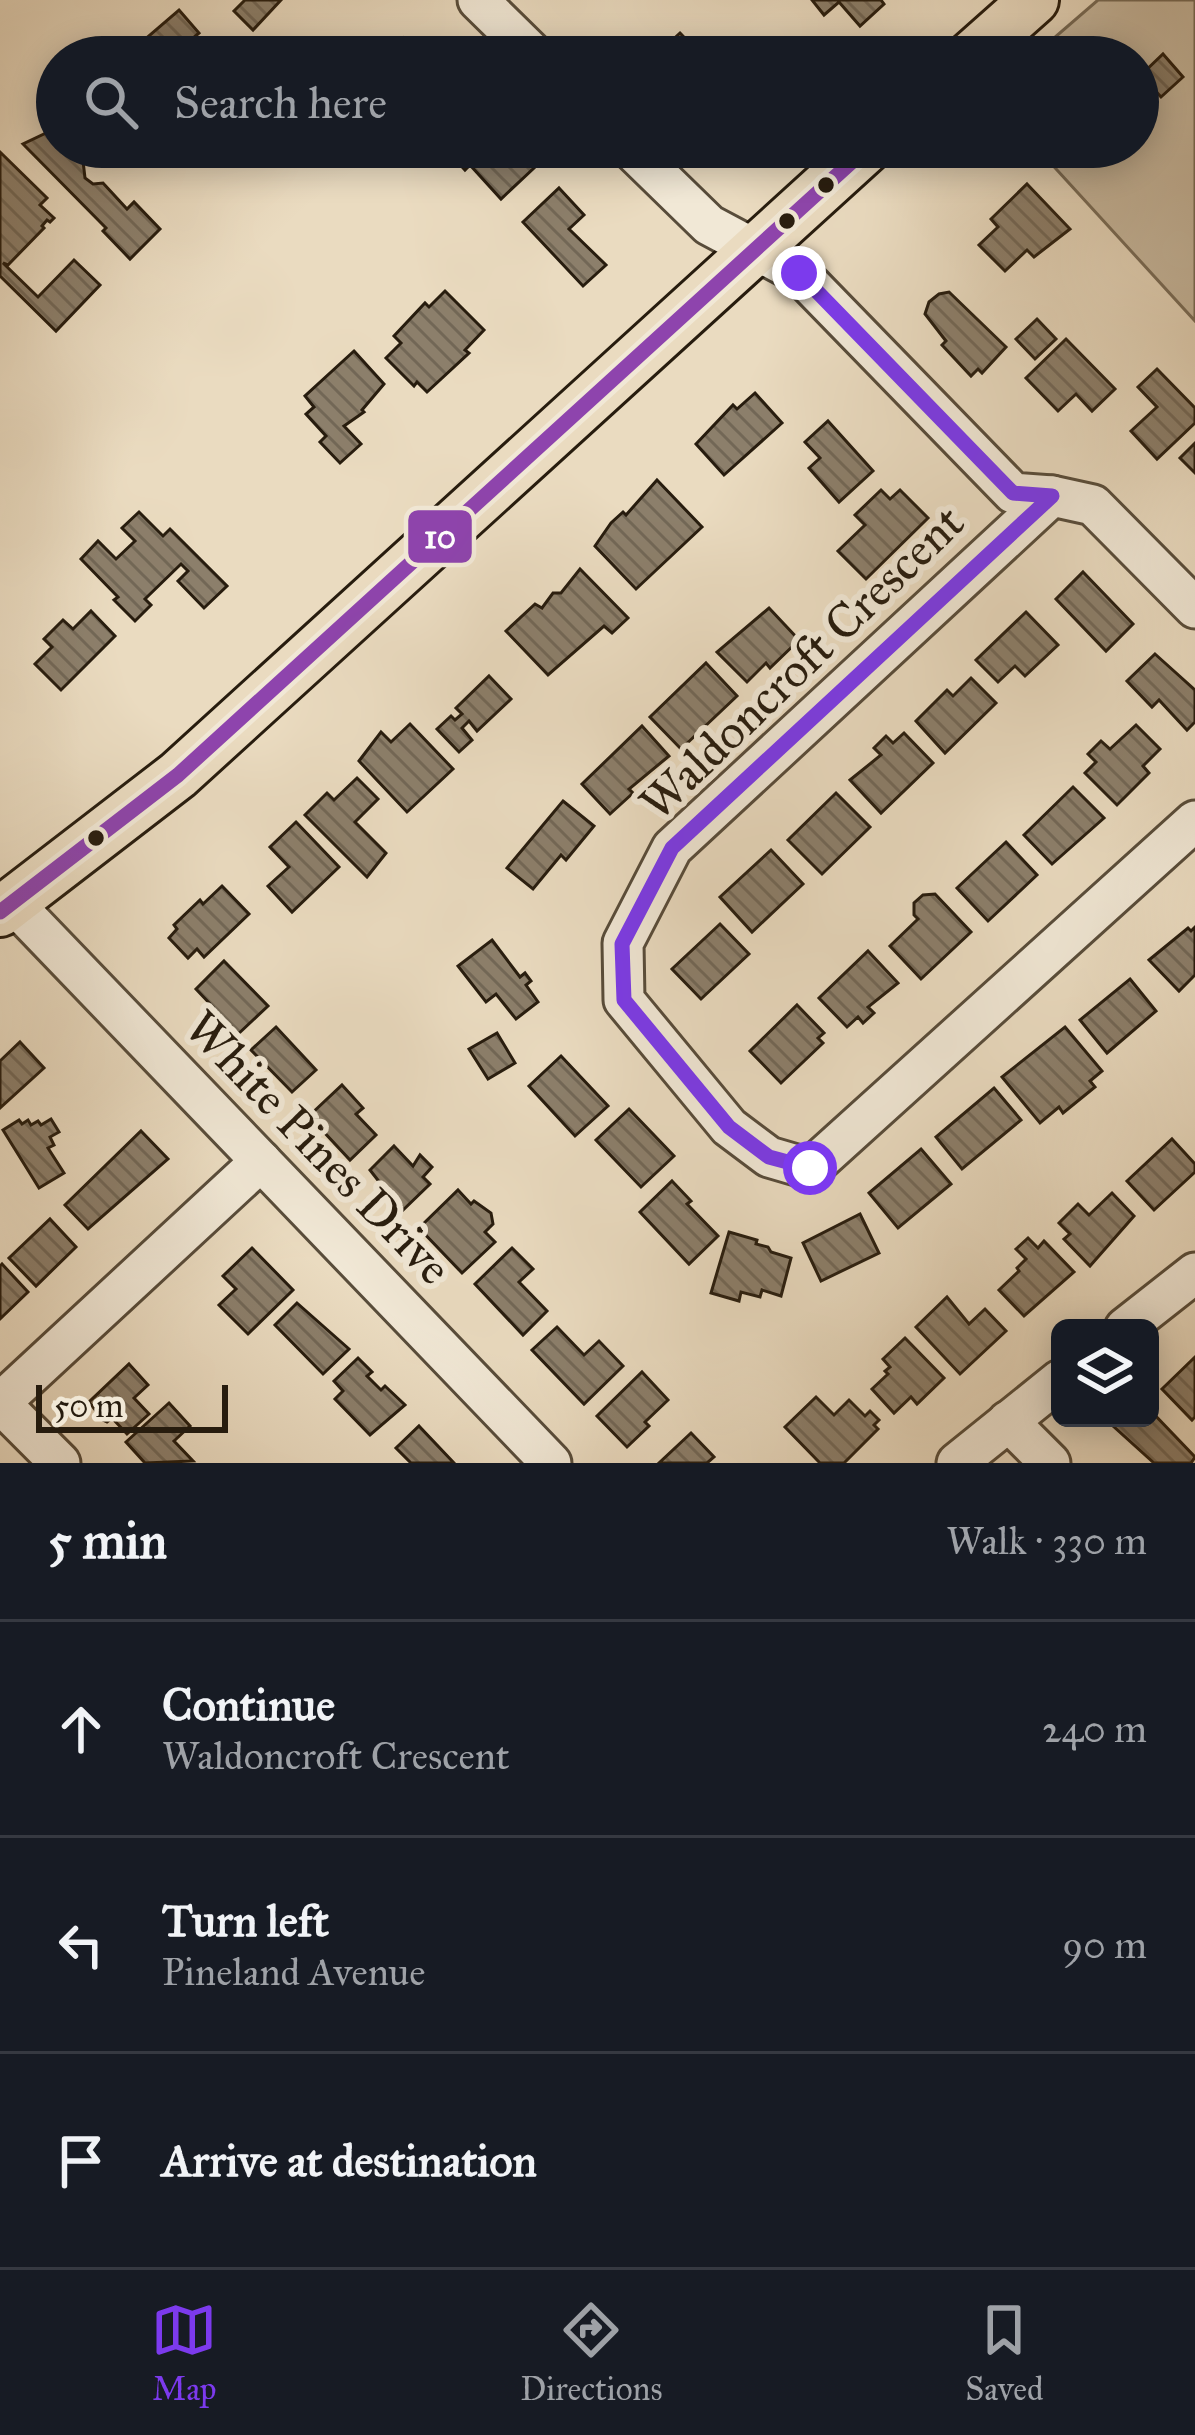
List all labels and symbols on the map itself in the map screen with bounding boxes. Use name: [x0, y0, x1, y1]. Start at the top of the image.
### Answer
unlabelled marker: [815, 174, 837, 196]
unlabelled marker: [776, 210, 798, 232]
route end: [772, 246, 826, 300]
street label: Waldoncroft Crescent: [627, 493, 976, 832]
line badge: 10: [406, 508, 474, 565]
text: 10: [424, 517, 456, 557]
unlabelled marker: [85, 827, 107, 849]
street label: White Pines Drive: [173, 998, 464, 1297]
route start: [783, 1141, 837, 1195]
scale bar: [36, 1379, 228, 1432]

